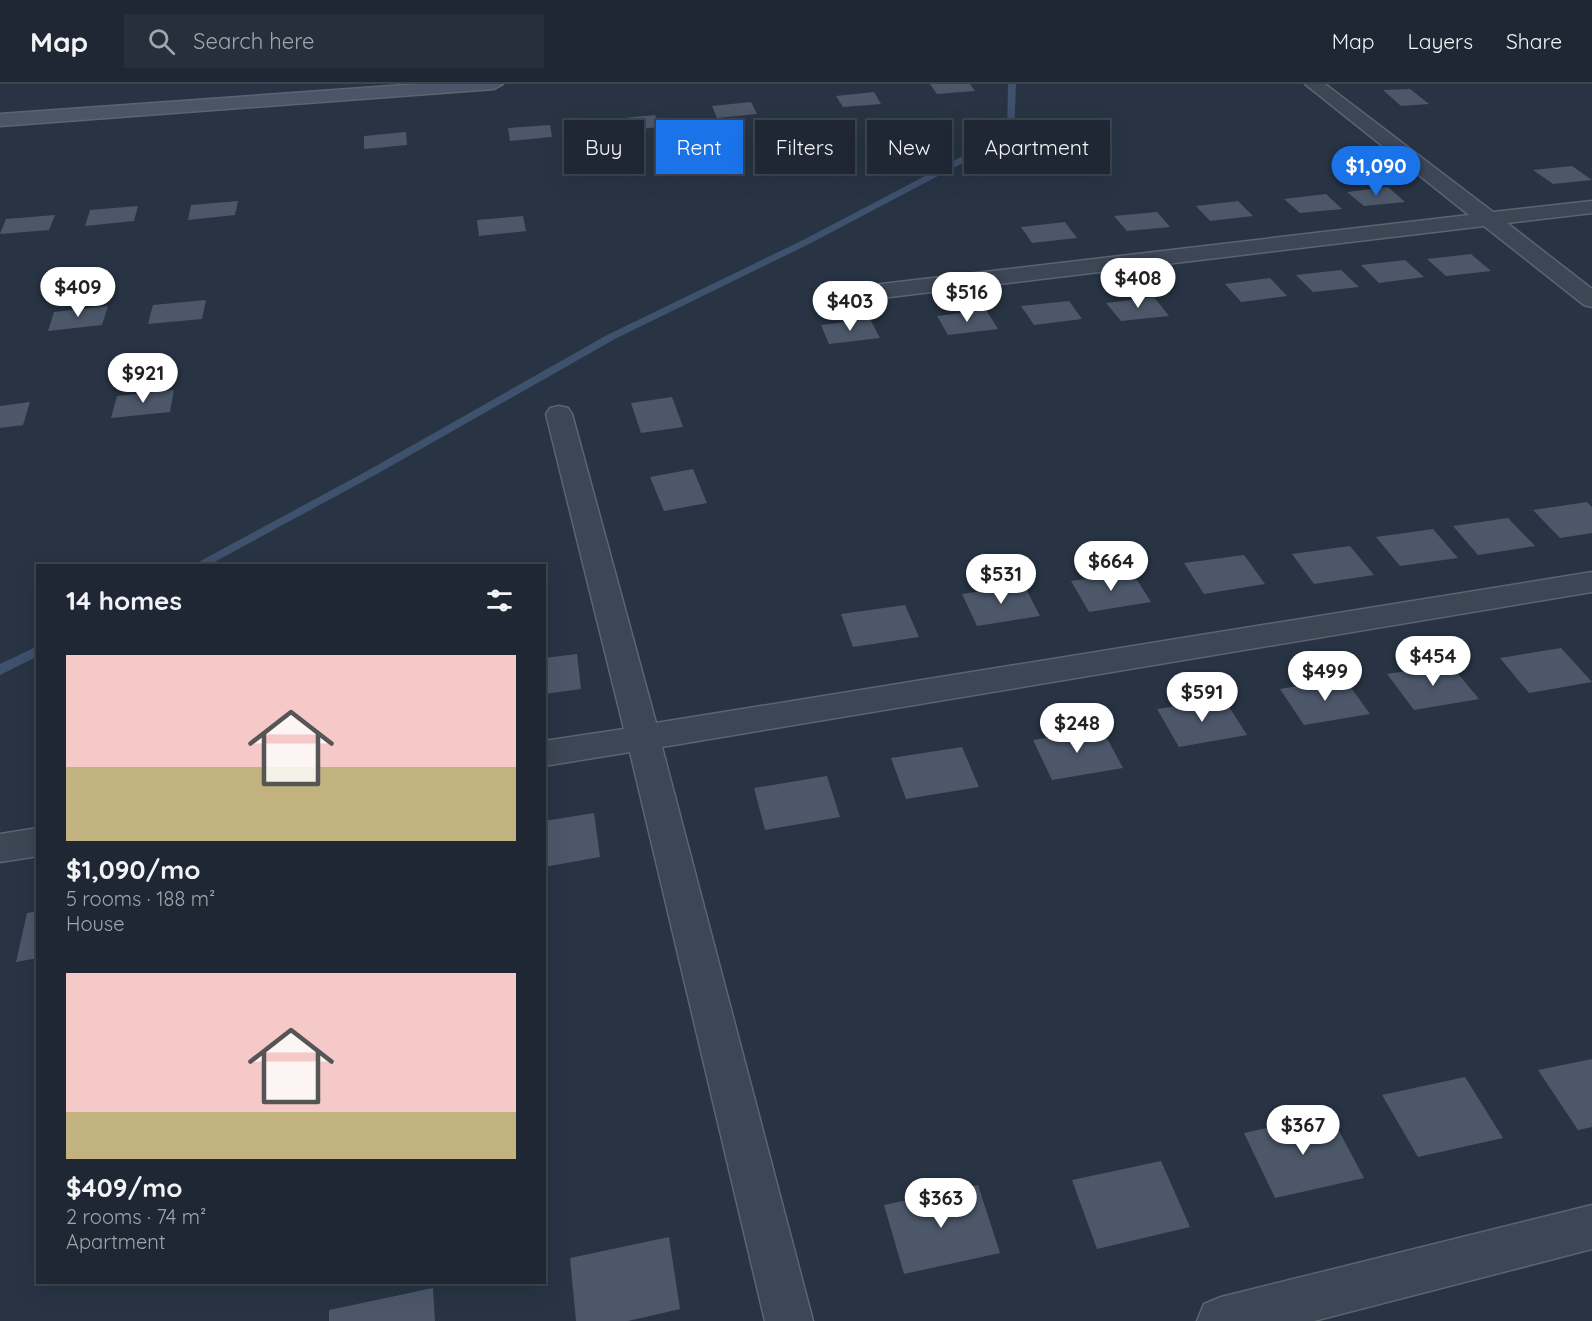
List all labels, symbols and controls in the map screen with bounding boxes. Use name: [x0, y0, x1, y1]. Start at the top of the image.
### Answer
search box: [124, 14, 544, 68]
text: Map: [30, 24, 88, 59]
icon: search: [145, 25, 178, 58]
text: Search here: [193, 27, 315, 55]
text: Map: [1332, 28, 1375, 54]
text: Layers: [1408, 28, 1473, 54]
text: Share: [1506, 28, 1562, 54]
chip: Buy: [564, 120, 644, 174]
chip: Rent: [656, 120, 743, 174]
chip: Filters: [755, 120, 855, 174]
chip: New: [867, 120, 952, 174]
chip: Apartment: [964, 120, 1110, 174]
pin: $1,090: [1327, 146, 1425, 197]
text: $1,090: [1345, 153, 1407, 178]
pin: $408: [1102, 258, 1174, 309]
text: $408: [1115, 265, 1161, 290]
pin: $409: [42, 267, 114, 318]
pin: $516: [931, 272, 1003, 323]
text: $409: [54, 274, 102, 299]
text: $516: [946, 279, 988, 304]
pin: $403: [814, 281, 886, 332]
text: $403: [827, 288, 873, 313]
pin: $921: [107, 353, 179, 404]
text: $921: [122, 360, 164, 385]
pin: $664: [1075, 541, 1147, 592]
text: $664: [1088, 548, 1134, 573]
pin: $531: [965, 554, 1037, 605]
text: $531: [980, 561, 1022, 586]
text: 14 homes: [66, 584, 182, 617]
icon: filters: [483, 584, 516, 617]
pin: $454: [1397, 636, 1469, 687]
text: $454: [1410, 643, 1456, 668]
pin: $499: [1289, 651, 1361, 702]
text: $499: [1302, 658, 1348, 683]
pin: $591: [1166, 672, 1238, 723]
text: $591: [1181, 679, 1223, 704]
icon: home: [237, 694, 345, 802]
pin: $248: [1041, 703, 1113, 754]
text: $248: [1054, 710, 1100, 735]
text: $1,090/mo: [66, 853, 200, 886]
text: 5 rooms · 188 m²: [66, 886, 215, 911]
text: House: [66, 911, 125, 936]
icon: home: [237, 1012, 345, 1120]
pin: $367: [1267, 1105, 1339, 1156]
text: $367: [1281, 1112, 1325, 1137]
text: $409/mo: [66, 1171, 183, 1204]
pin: $363: [905, 1178, 977, 1229]
text: $363: [919, 1185, 963, 1210]
text: 2 rooms · 74 m²: [66, 1204, 206, 1229]
text: Apartment: [66, 1229, 166, 1254]

